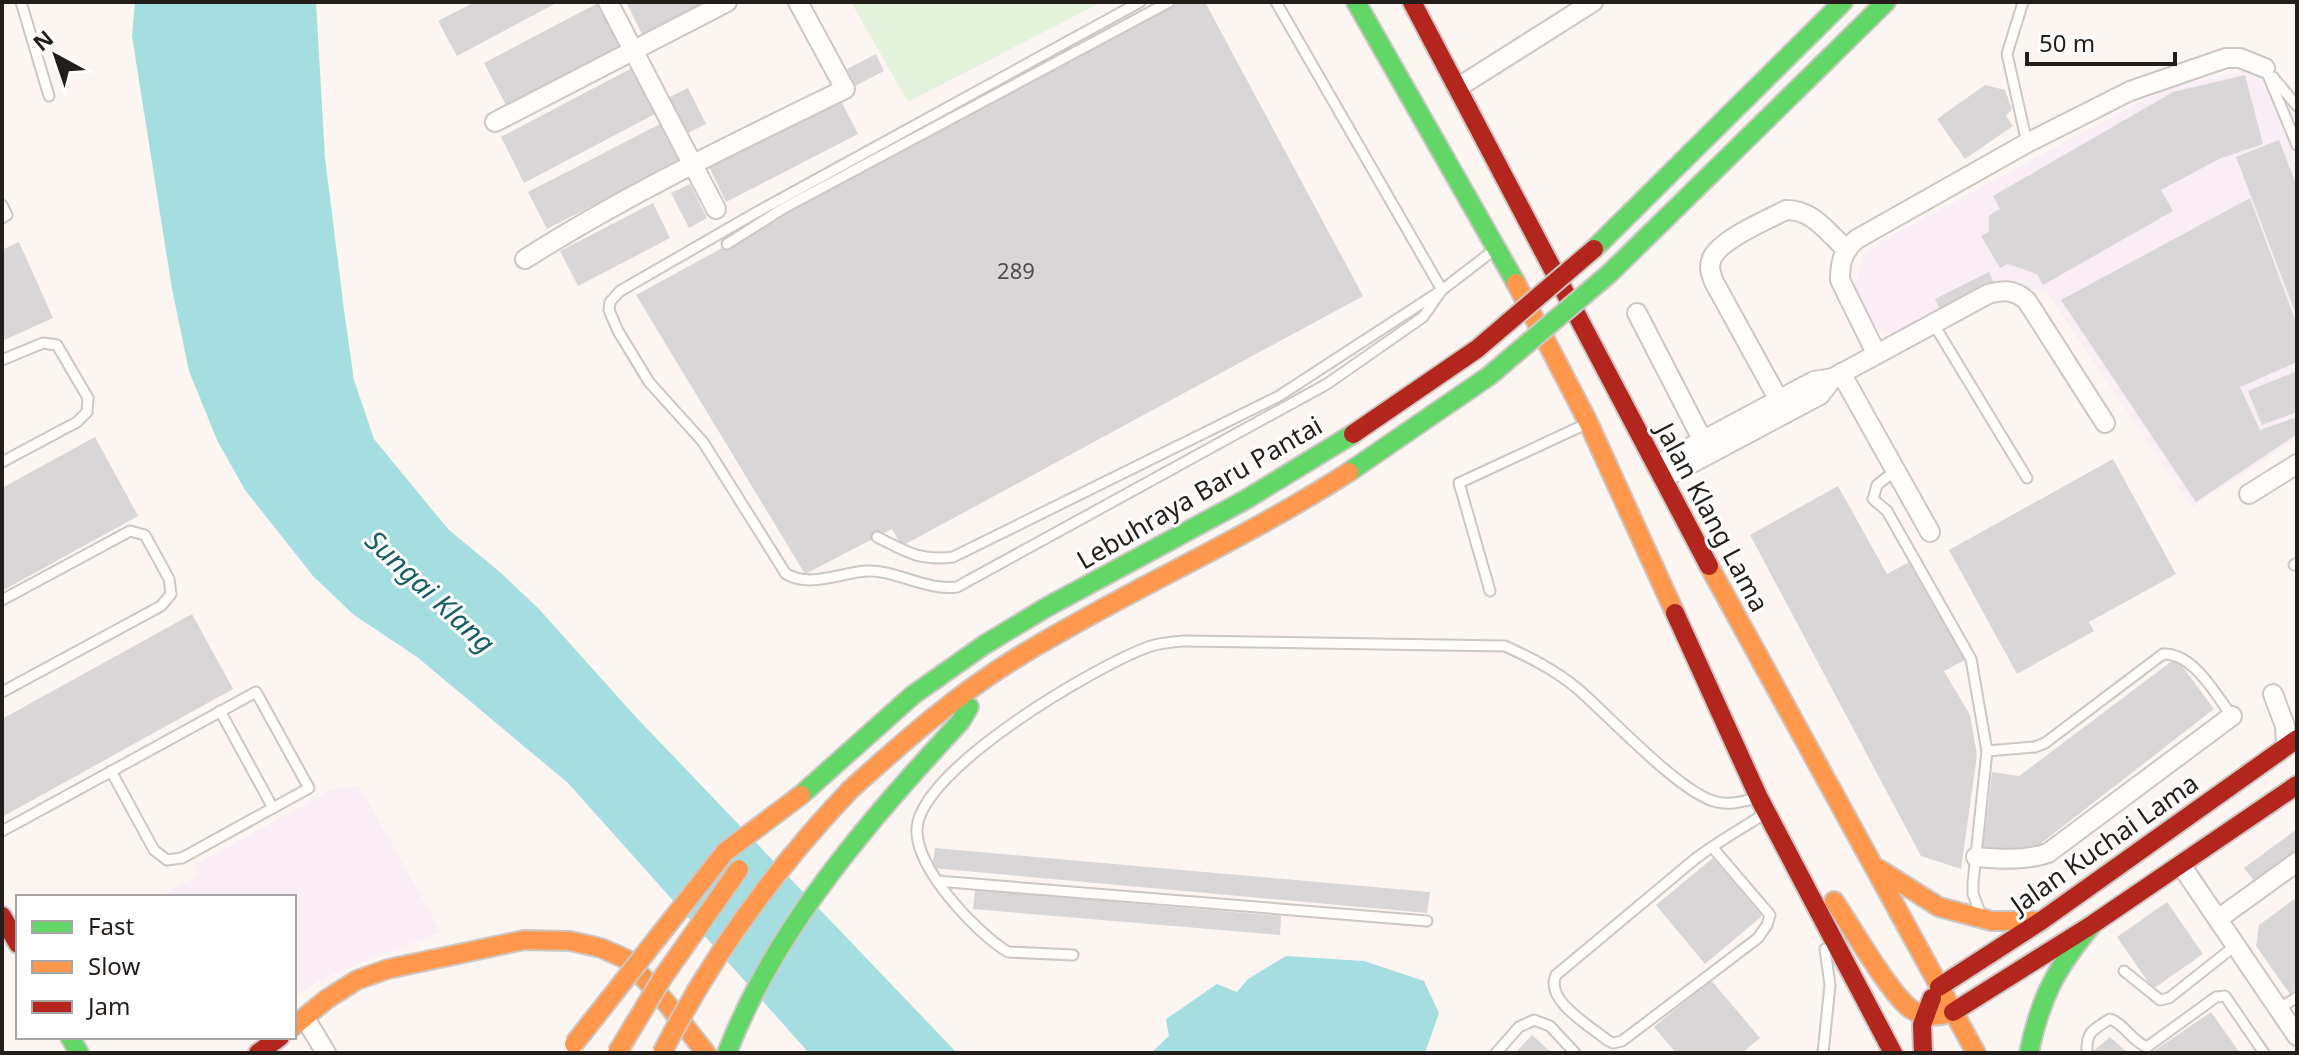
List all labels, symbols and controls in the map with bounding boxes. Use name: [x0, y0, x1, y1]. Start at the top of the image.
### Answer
north arrow: [16, 16, 96, 96]
scale bar: [2027, 16, 2175, 66]
text: N: [26, 23, 59, 57]
text: 50 m: [2039, 26, 2095, 59]
house number: 289: [997, 255, 1035, 285]
street label: Lebuhraya Baru Pantai: [1070, 407, 1328, 577]
street label: Jalan Klang Lama: [1647, 414, 1778, 618]
water label: Sungai Klang: [358, 521, 504, 661]
street label: Jalan Kuchai Lama: [2000, 765, 2205, 923]
legend: [16, 895, 296, 1039]
text: Fast: [88, 909, 134, 942]
text: Slow: [88, 949, 140, 982]
text: Jam: [86, 989, 130, 1022]

